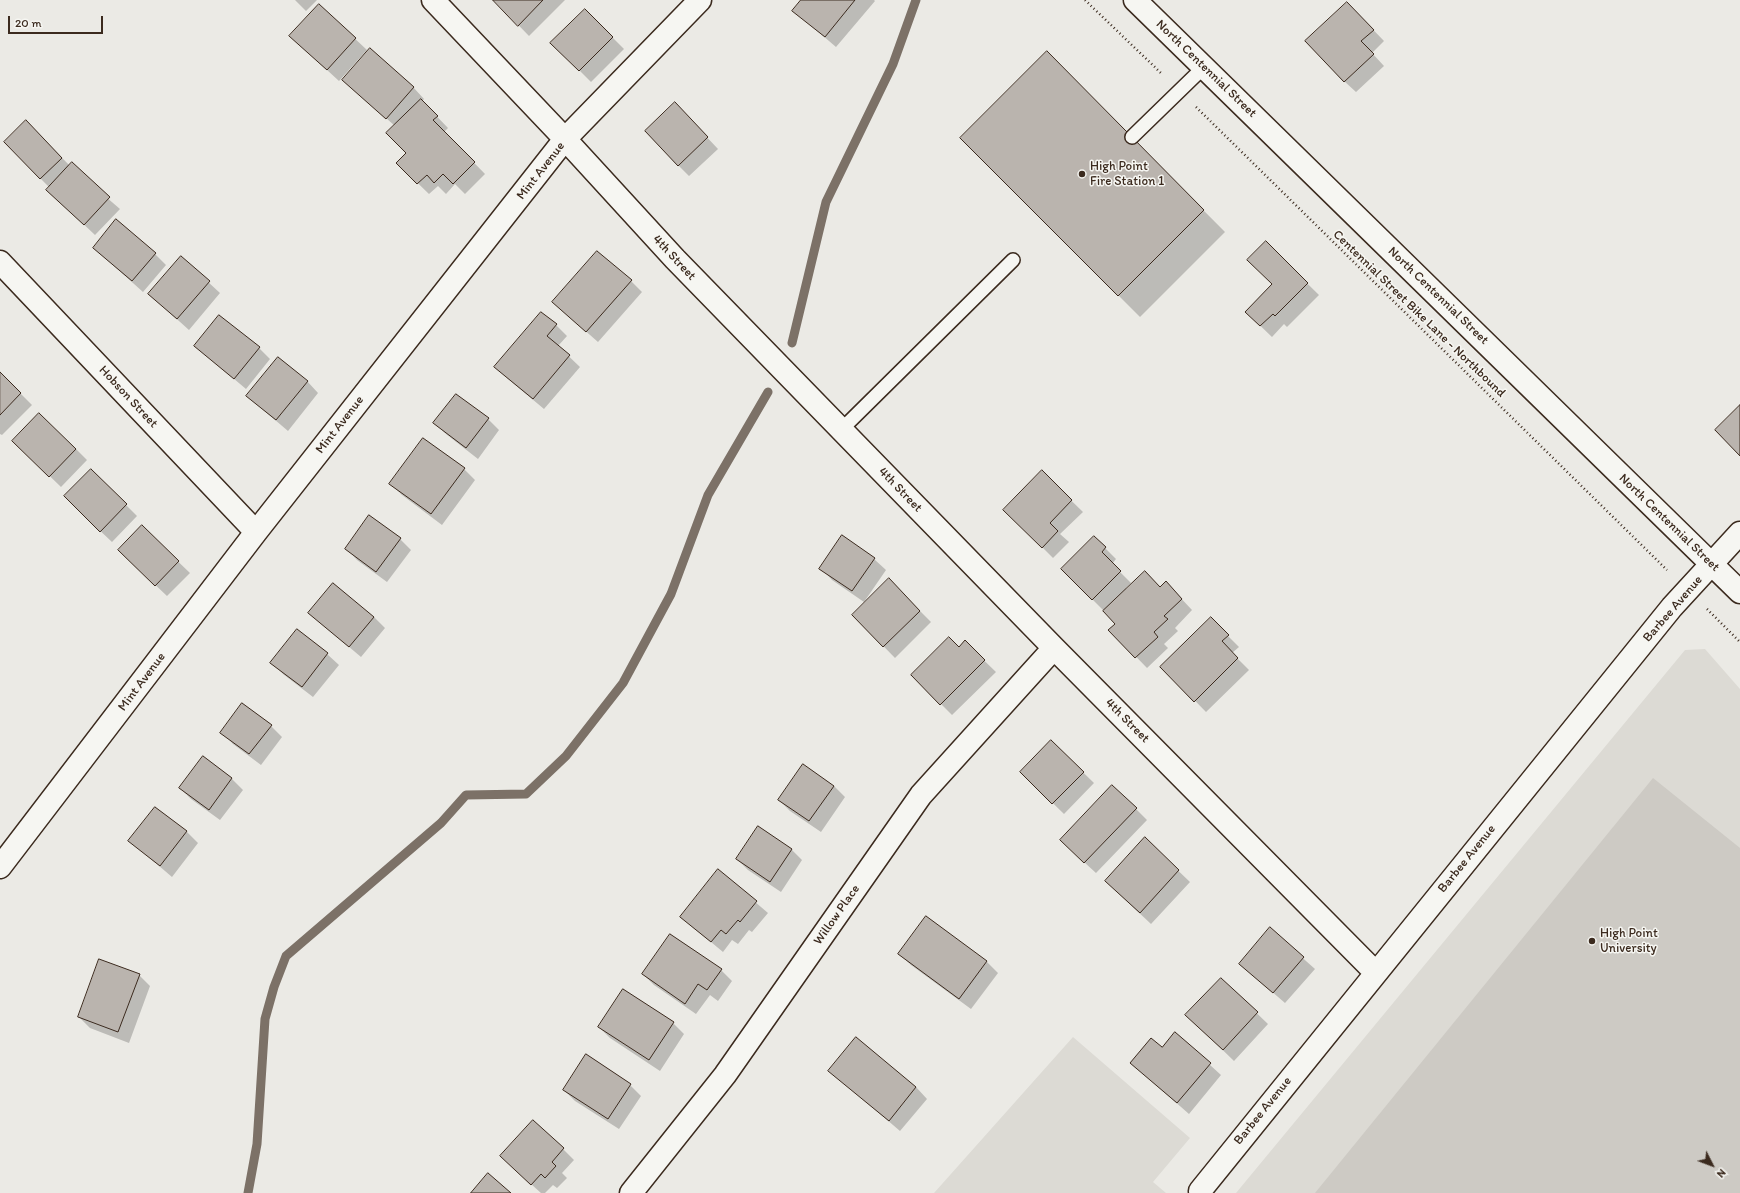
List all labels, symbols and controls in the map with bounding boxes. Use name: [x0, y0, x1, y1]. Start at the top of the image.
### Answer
scale bar: [10, 8, 105, 34]
text: 20 m: [15, 16, 42, 30]
street label: North Centennial Street: [1152, 17, 1260, 121]
street label: Mint Avenue: [514, 139, 568, 203]
place label: High Point Fire Station 1: [1090, 159, 1164, 190]
marker: High Point Fire Station 1: [1077, 169, 1087, 179]
street label: Centennial Street Bike Lane - Northbound: [1329, 227, 1509, 401]
street label: 4th Street: [649, 232, 699, 284]
street label: North Centennial Street: [1384, 244, 1492, 348]
street label: Hobson Street: [95, 363, 161, 431]
street label: Mint Avenue: [313, 393, 367, 457]
street label: 4th Street: [875, 464, 925, 516]
street label: North Centennial Street: [1615, 471, 1723, 575]
street label: Barbee Avenue: [1640, 573, 1706, 645]
street label: Mint Avenue: [115, 650, 169, 714]
street label: 4th Street: [1101, 695, 1153, 747]
street label: Barbee Avenue: [1435, 822, 1499, 896]
street label: Willow Place: [810, 882, 864, 948]
place label: High Point University: [1600, 926, 1658, 957]
marker: High Point University: [1587, 936, 1597, 946]
street label: Barbee Avenue: [1231, 1074, 1295, 1148]
north arrow: [1692, 1145, 1732, 1185]
text: N: [1714, 1166, 1729, 1180]

